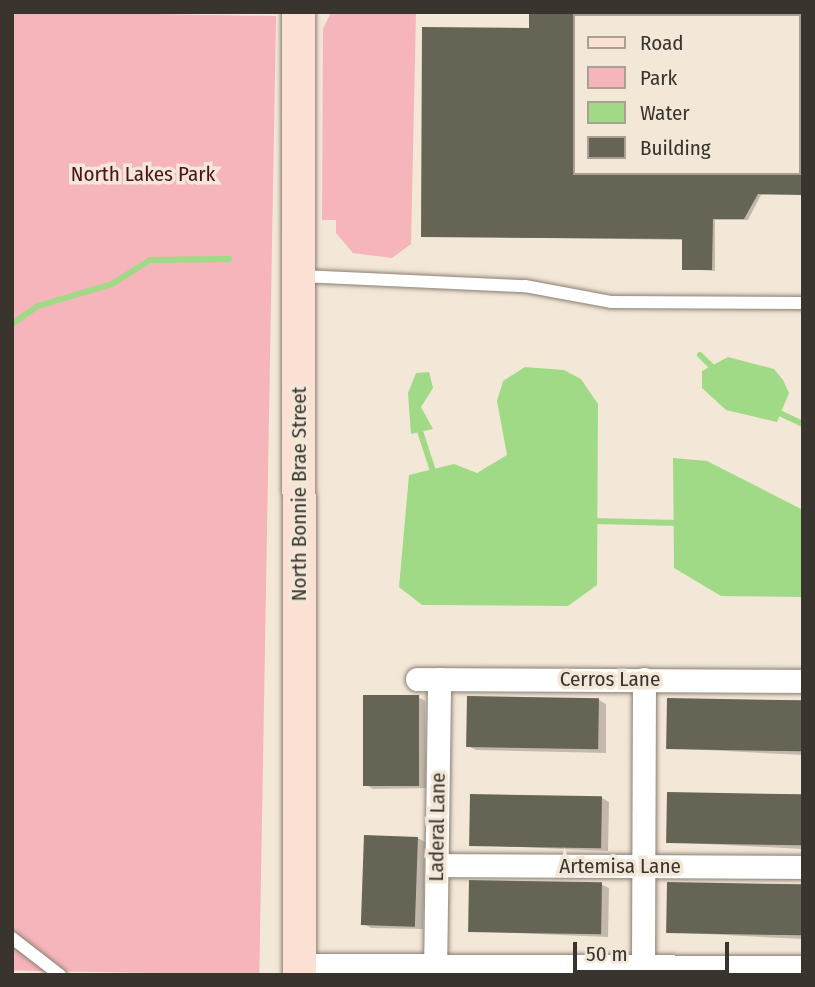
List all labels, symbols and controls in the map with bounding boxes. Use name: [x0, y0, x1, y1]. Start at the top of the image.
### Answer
legend: [574, 14, 801, 175]
text: Road: [640, 30, 684, 56]
text: Park: [640, 65, 677, 91]
text: Water: [640, 100, 690, 126]
text: Building: [640, 135, 711, 161]
park label: North Lakes Park: [71, 161, 215, 187]
street label: North Bonnie Brae Street: [286, 387, 312, 601]
street label: Cerros Lane: [560, 666, 660, 692]
street label: Laderal Lane: [423, 772, 451, 882]
street label: Artemisa Lane: [559, 853, 681, 879]
scale bar: [577, 928, 733, 972]
text: 50 m: [586, 941, 628, 967]

